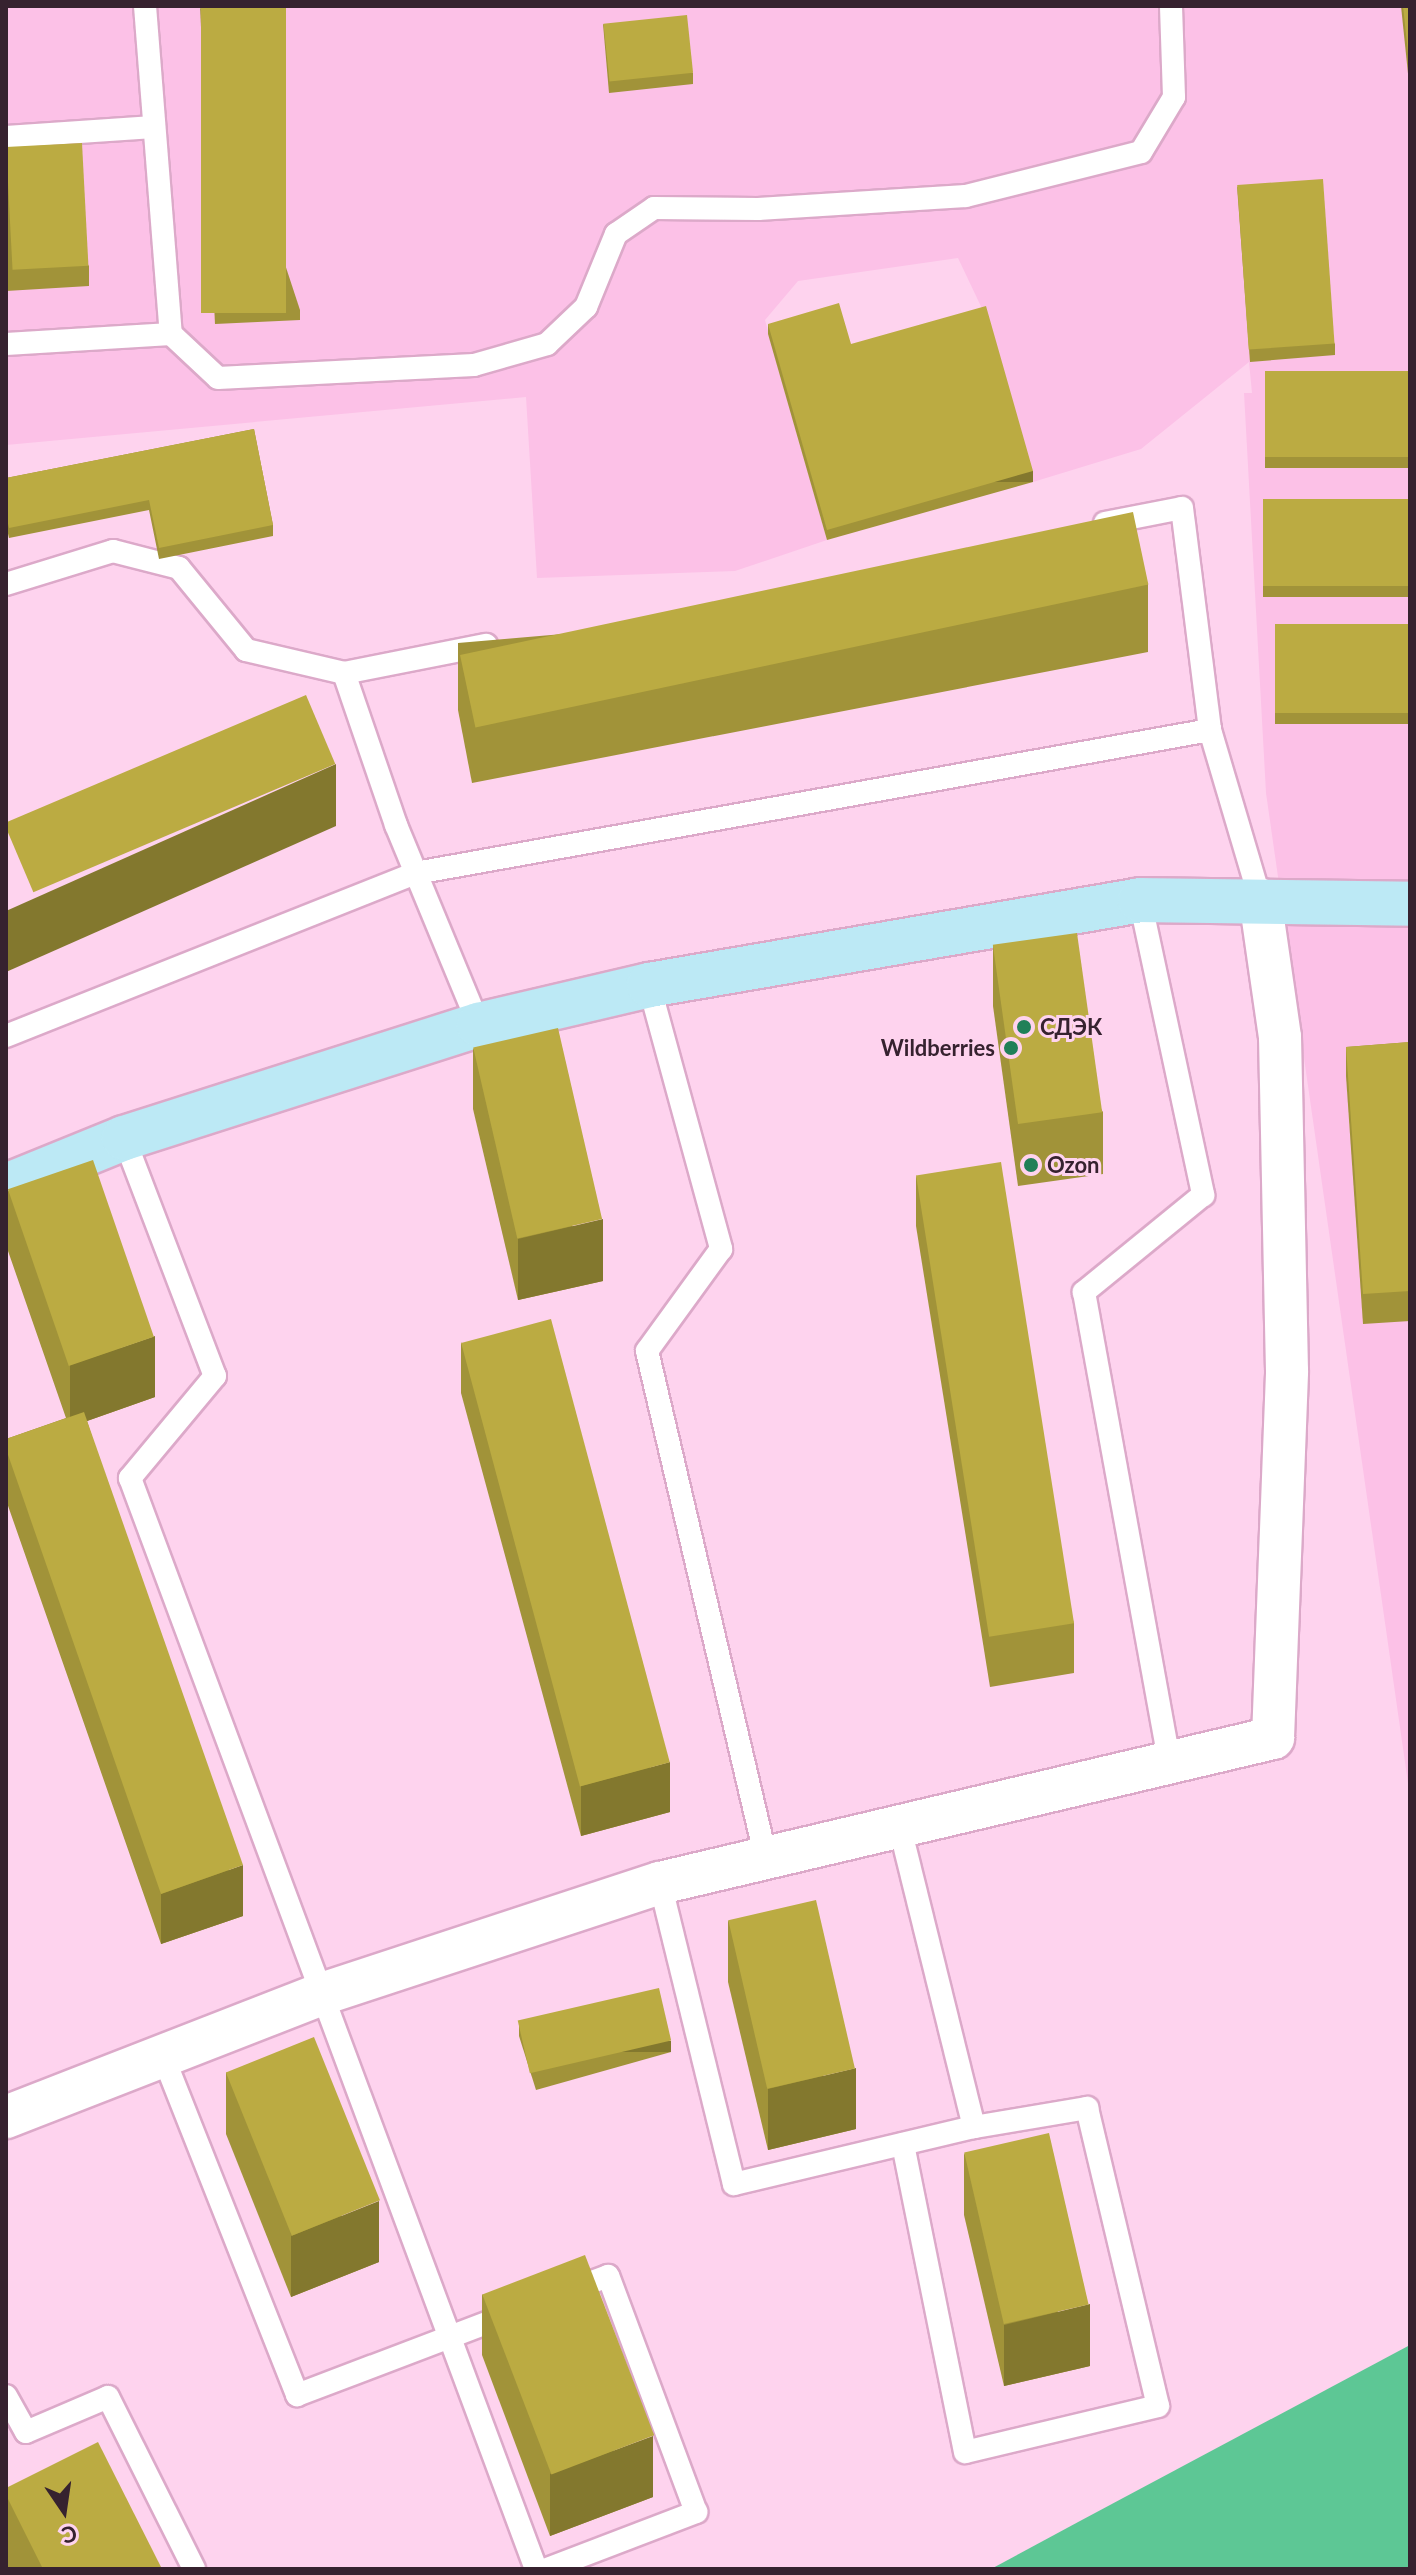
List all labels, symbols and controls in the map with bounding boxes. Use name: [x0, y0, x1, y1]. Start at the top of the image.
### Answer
place label: СДЭК: [1040, 1014, 1102, 1040]
marker: СДЭК: [1015, 1018, 1033, 1036]
place label: Wildberries: [881, 1035, 995, 1061]
marker: Wildberries: [1002, 1039, 1020, 1057]
place label: Ozon: [1047, 1152, 1100, 1178]
marker: Ozon: [1022, 1156, 1040, 1174]
north arrow: [24, 2471, 104, 2551]
text: С: [59, 2520, 80, 2550]

